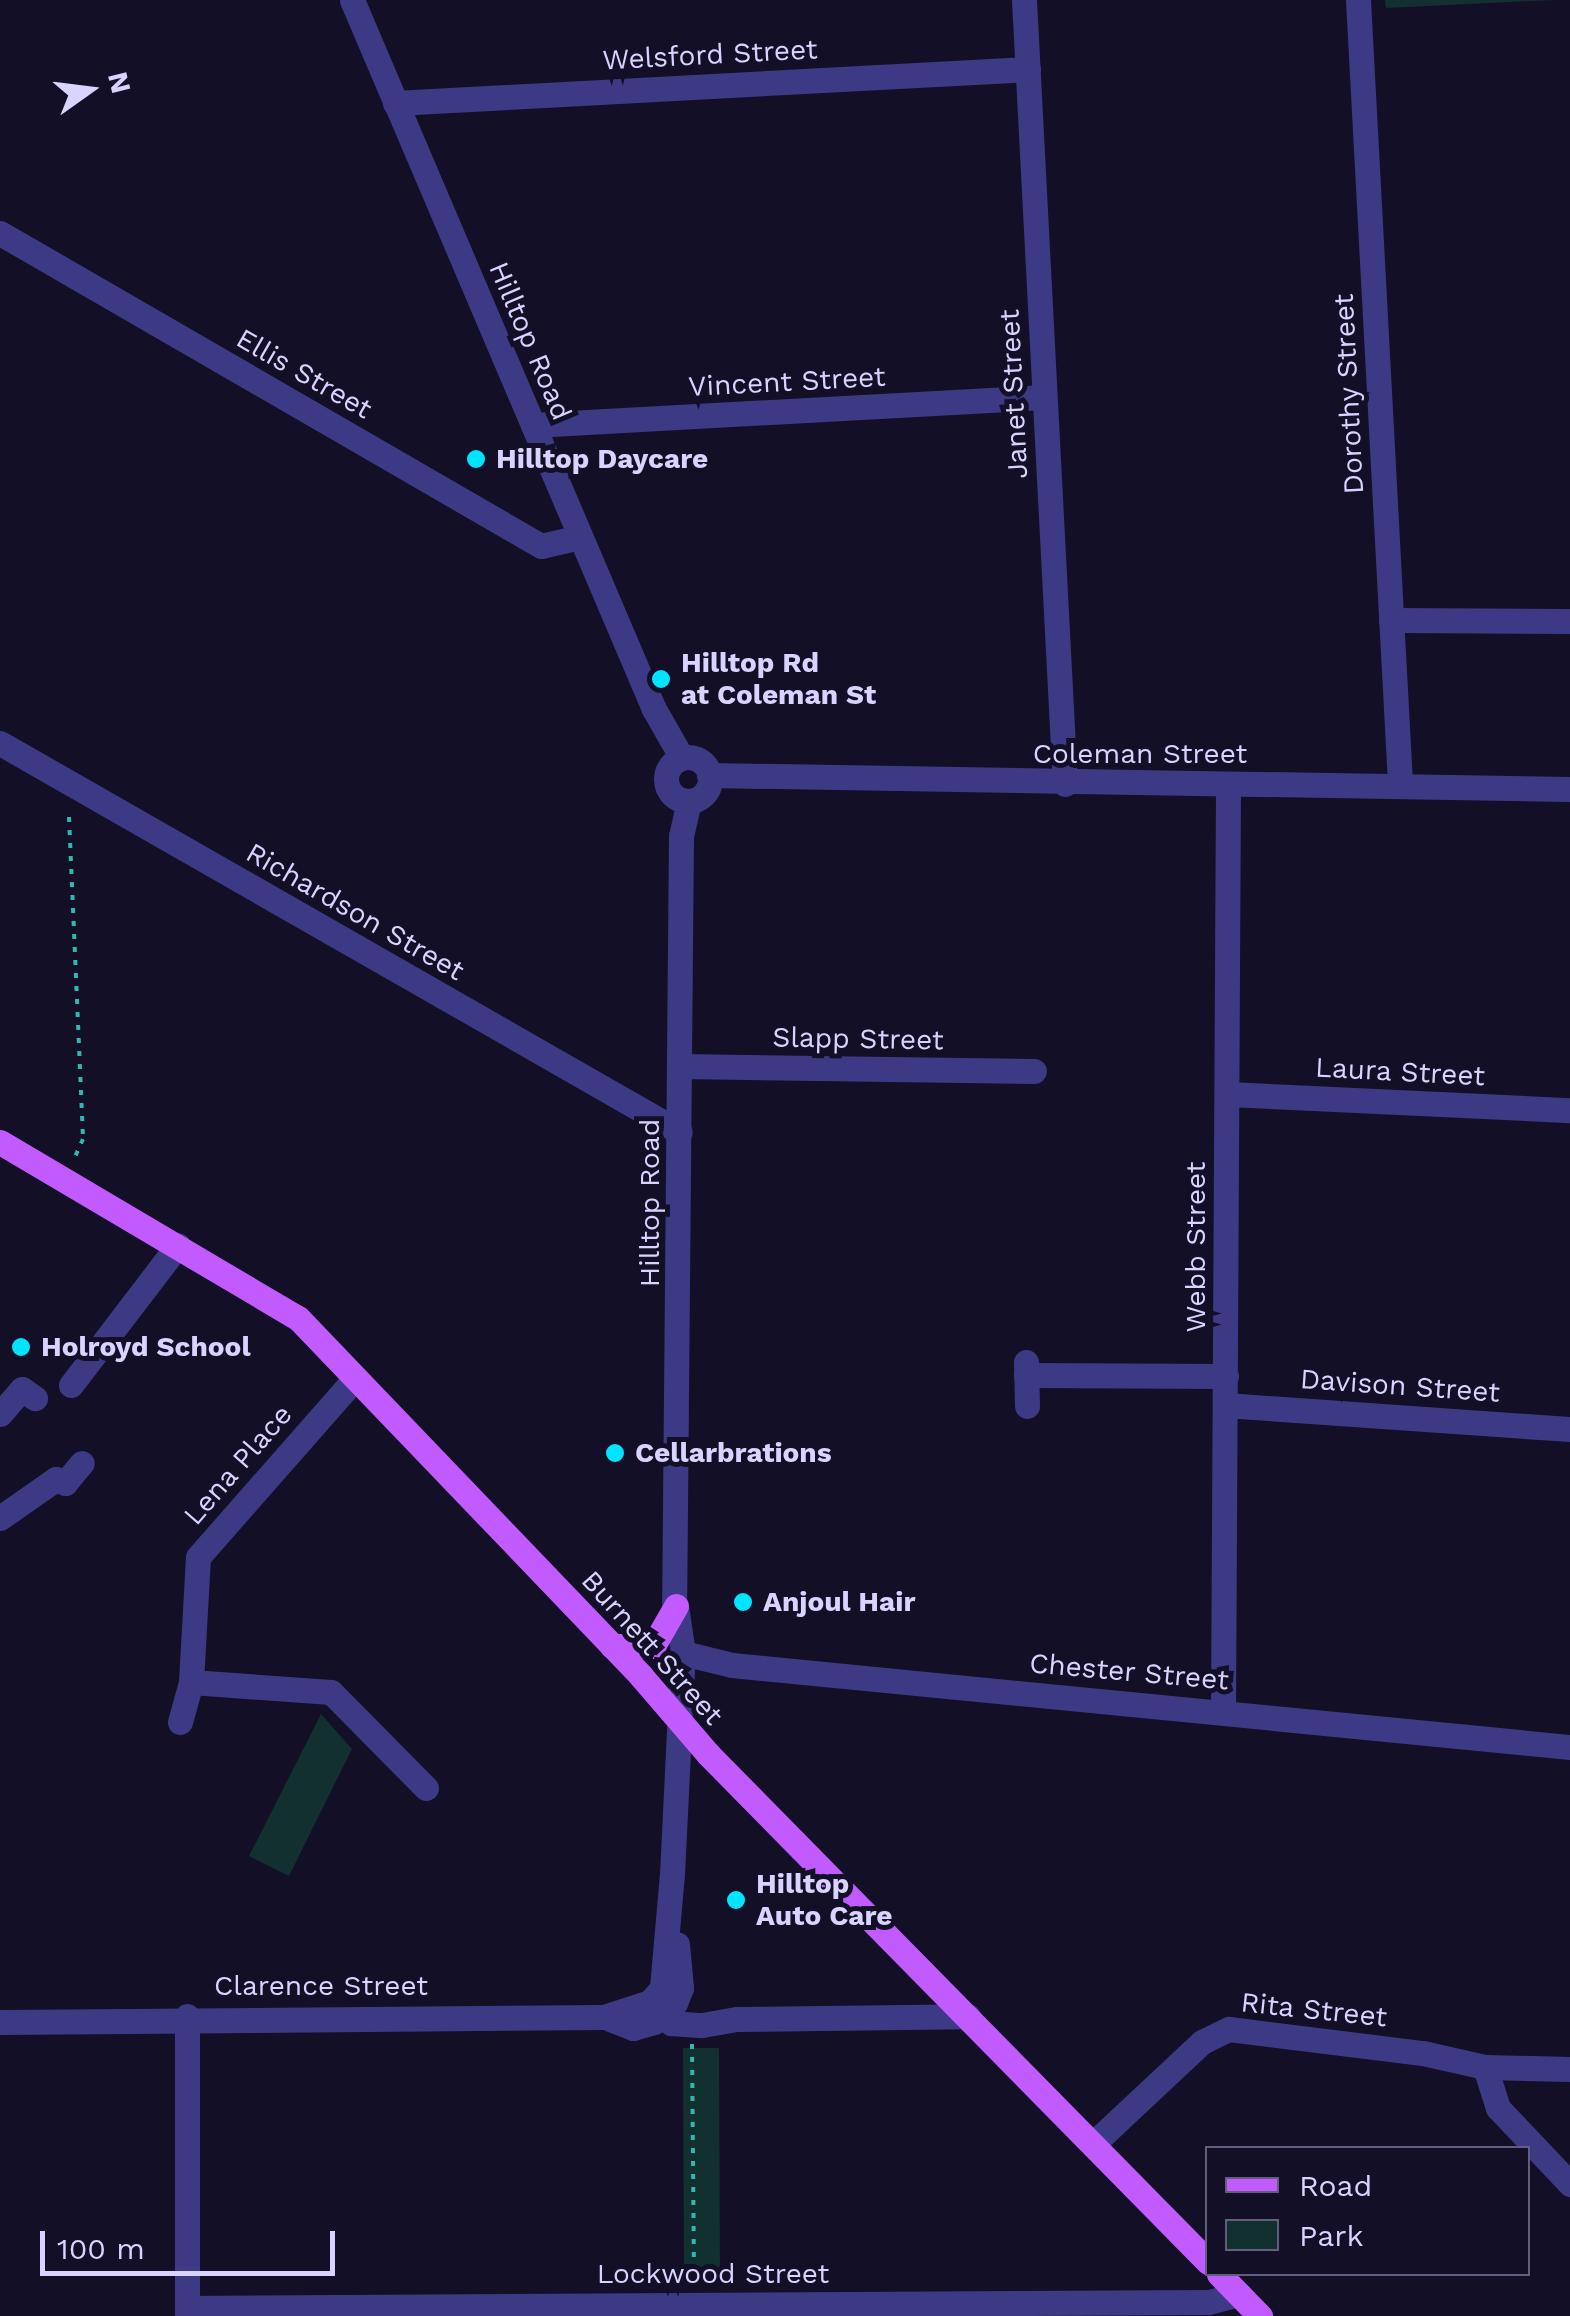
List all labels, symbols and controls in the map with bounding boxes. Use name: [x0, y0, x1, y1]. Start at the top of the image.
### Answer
street label: Welsford Street: [602, 33, 818, 77]
north arrow: [40, 40, 140, 140]
text: N: [101, 69, 138, 97]
street label: Hilltop Road: [482, 257, 578, 425]
street label: Dorothy Street: [1327, 293, 1371, 495]
street label: Janet Street: [993, 308, 1035, 480]
street label: Ellis Street: [230, 322, 378, 426]
street label: Vincent Street: [688, 360, 886, 404]
place label: Hilltop Daycare: [496, 442, 708, 476]
marker: Hilltop Daycare: [465, 448, 487, 470]
place label: Hilltop Rd at Coleman St: [681, 646, 876, 712]
marker: Hilltop Rd at Coleman St: [650, 668, 672, 690]
street label: Coleman Street: [1033, 737, 1247, 771]
street label: Richardson Street: [240, 836, 470, 988]
street label: Slapp Street: [772, 1021, 944, 1057]
street label: Laura Street: [1314, 1051, 1486, 1093]
street label: Hilltop Road: [633, 1119, 667, 1287]
street label: Webb Street: [1179, 1161, 1213, 1333]
place label: Holroyd School: [41, 1330, 251, 1364]
marker: Holroyd School: [10, 1336, 32, 1358]
street label: Davison Street: [1299, 1362, 1501, 1410]
street label: Lena Place: [177, 1398, 299, 1532]
place label: Cellarbrations: [635, 1436, 832, 1470]
marker: Cellarbrations: [604, 1442, 626, 1464]
street label: Burnett Street: [574, 1564, 730, 1732]
place label: Anjoul Hair: [763, 1585, 916, 1619]
marker: Anjoul Hair: [732, 1591, 754, 1613]
street label: Chester Street: [1028, 1647, 1230, 1697]
place label: Hilltop Auto Care: [756, 1867, 893, 1933]
marker: Hilltop Auto Care: [725, 1889, 747, 1911]
street label: Clarence Street: [214, 1969, 428, 2003]
street label: Rita Street: [1239, 1986, 1389, 2034]
legend: [1205, 2146, 1530, 2276]
text: Road: [1299, 2168, 1372, 2203]
scale bar: [45, 2211, 340, 2273]
text: Park: [1299, 2218, 1364, 2253]
text: 100 m: [57, 2231, 145, 2266]
street label: Lockwood Street: [597, 2257, 829, 2291]

